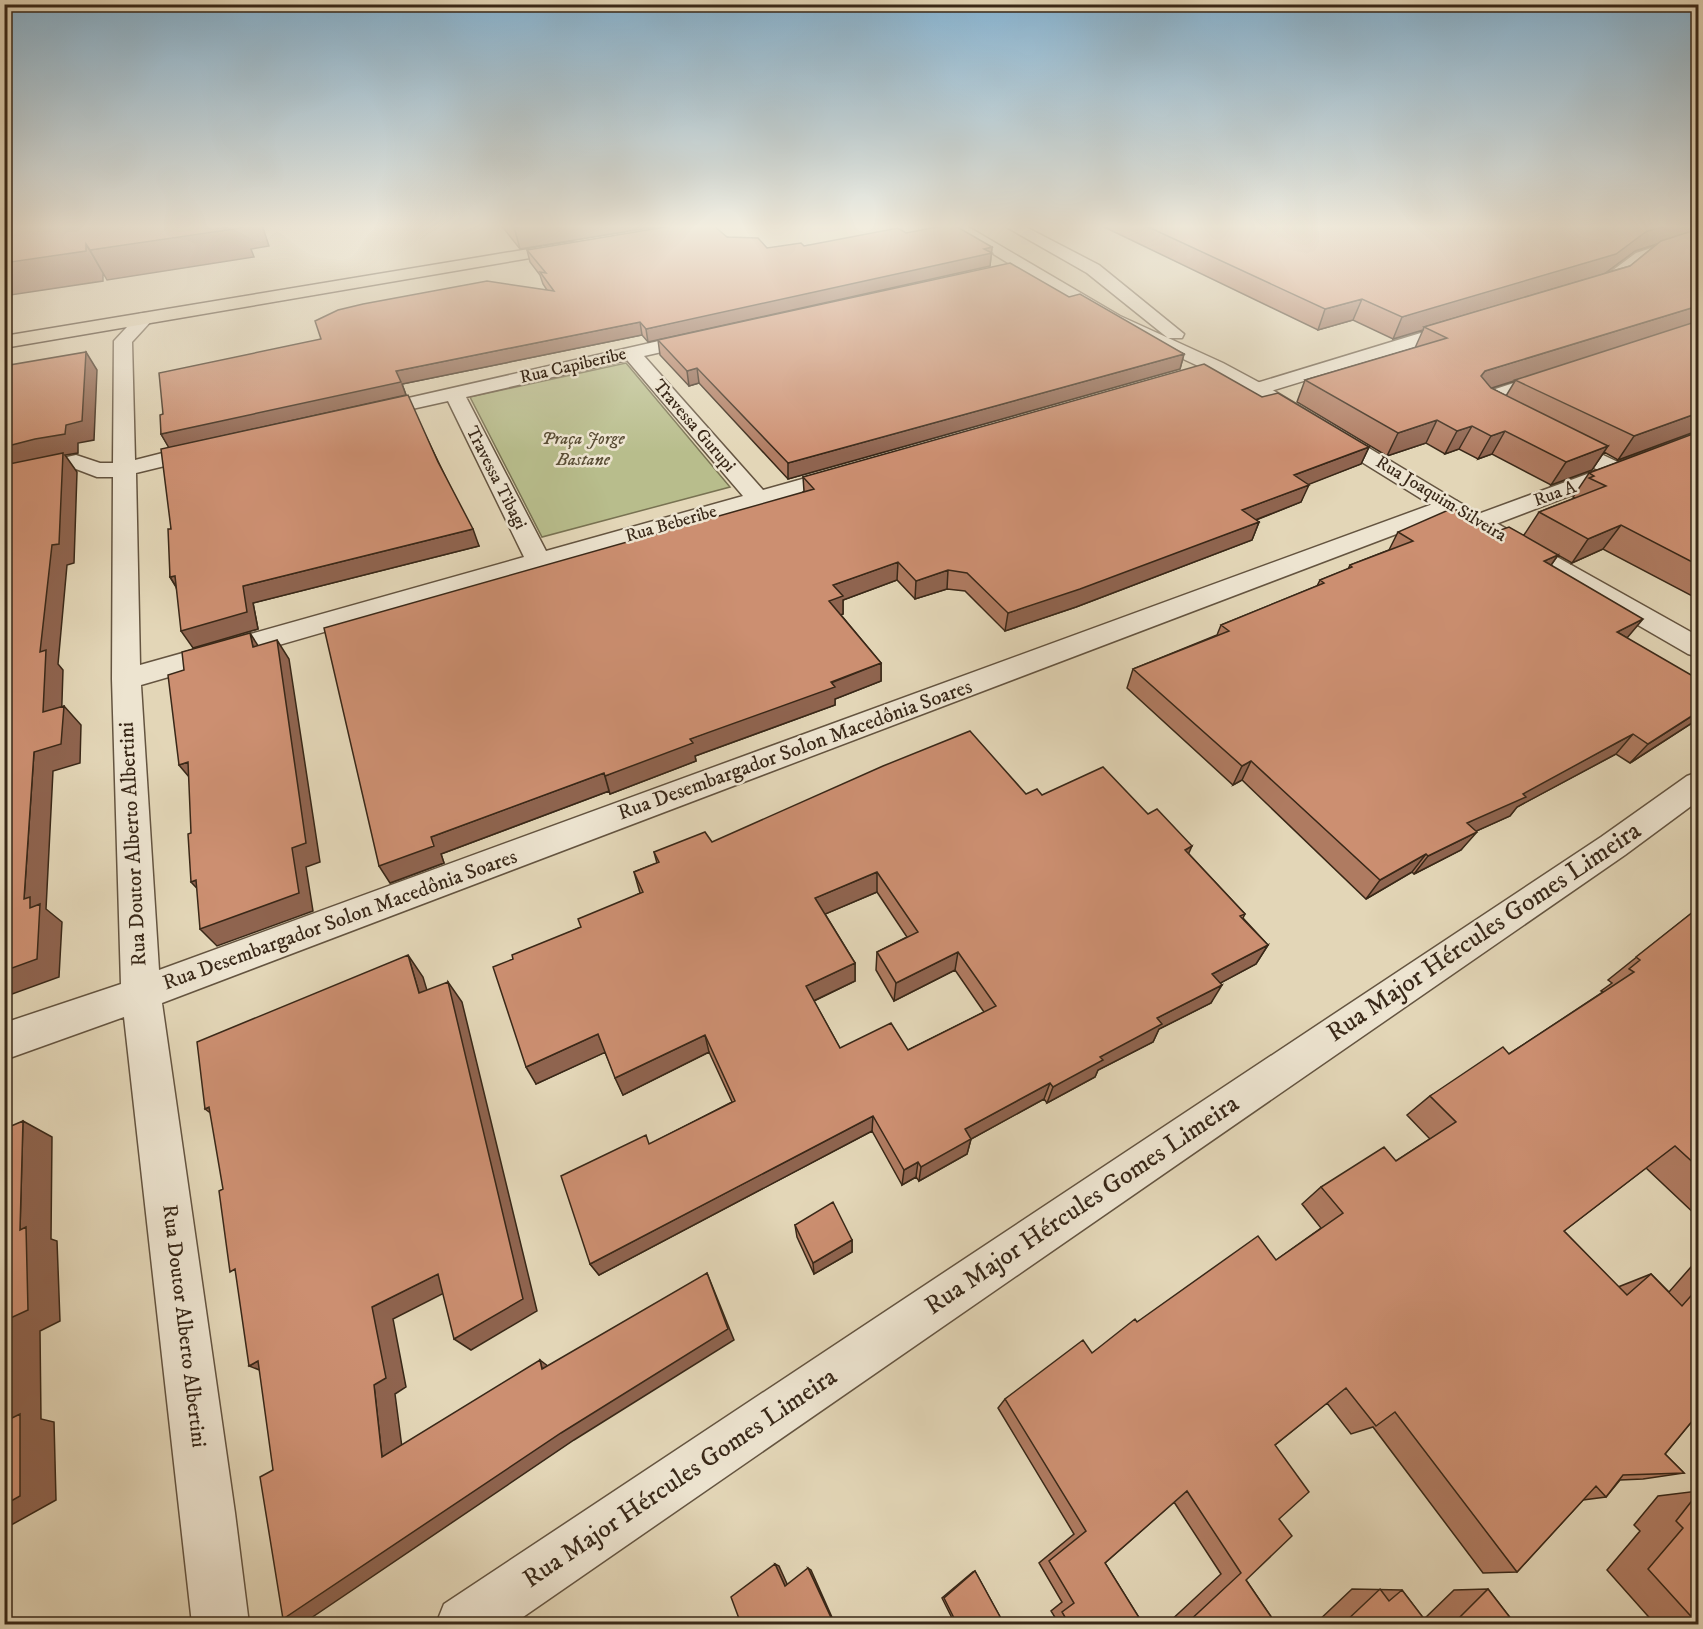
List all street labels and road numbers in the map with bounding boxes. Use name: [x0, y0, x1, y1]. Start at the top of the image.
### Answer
street label: Rua Capiberibe: [518, 343, 628, 389]
street label: Travessa Gurupi: [648, 375, 740, 477]
street label: Travessa Tibagi: [461, 423, 531, 533]
street label: Rua Joaquim Silveira: [1372, 451, 1511, 547]
street label: Rua A: [1531, 476, 1580, 512]
street label: Rua Beberibe: [623, 500, 719, 548]
street label: Rua Desembargador Solon Macedônia Soares: [614, 674, 976, 826]
street label: Rua Doutor Alberto Albertini: [114, 721, 152, 967]
street label: Rua Major Hércules Gomes Limeira: [1321, 814, 1647, 1050]
street label: Rua Desembargador Solon Macedônia Soares: [159, 844, 521, 996]
street label: Rua Major Hércules Gomes Limeira: [919, 1087, 1245, 1323]
street label: Rua Doutor Alberto Albertini: [156, 1203, 212, 1449]
street label: Rua Major Hércules Gomes Limeira: [517, 1360, 843, 1596]

